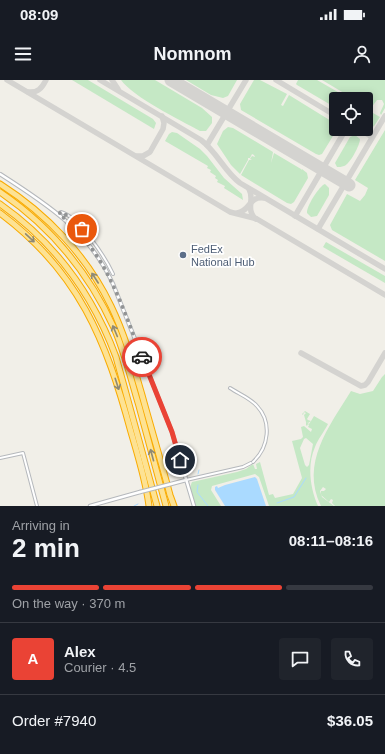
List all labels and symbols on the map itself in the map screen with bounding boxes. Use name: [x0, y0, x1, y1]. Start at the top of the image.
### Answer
pin: [65, 212, 99, 246]
one-way arrow: [25, 233, 35, 243]
place label: FedEx National Hub: [191, 243, 255, 268]
marker: FedEx National Hub: [178, 250, 188, 260]
one-way arrow: [90, 272, 98, 284]
one-way arrow: [110, 325, 118, 337]
courier: [122, 337, 162, 377]
one-way arrow: [114, 378, 122, 390]
pin: [163, 443, 197, 477]
one-way arrow: [148, 449, 155, 462]

